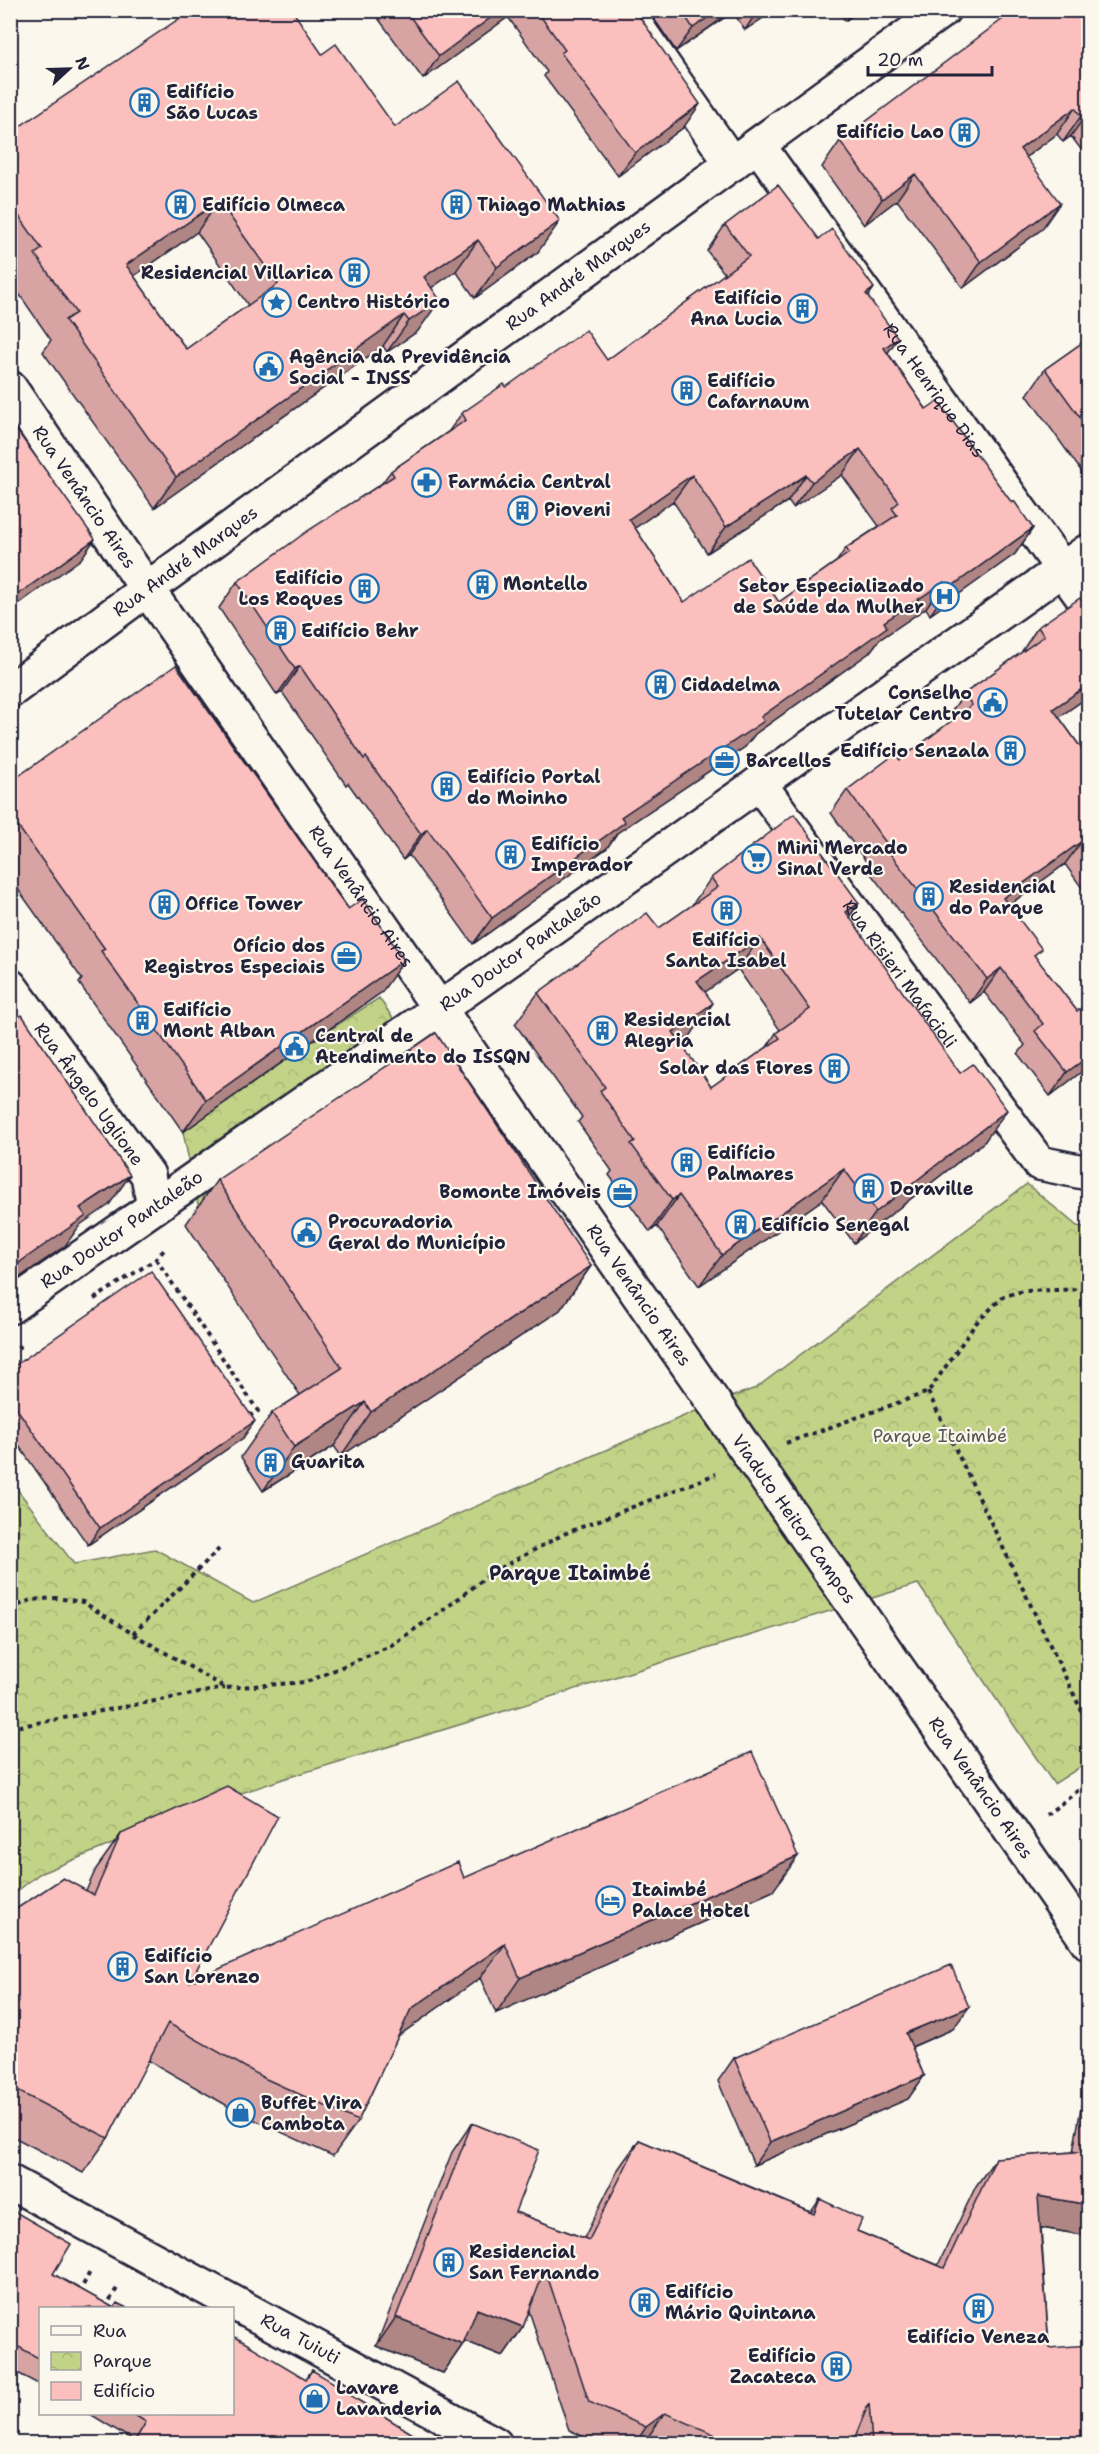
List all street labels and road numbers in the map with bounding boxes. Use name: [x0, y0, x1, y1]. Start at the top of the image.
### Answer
street label: Rua André Marques: [501, 215, 656, 336]
street label: Rua Henrique Dias: [878, 318, 990, 462]
street label: Rua Venâncio Aires: [27, 421, 142, 573]
street label: Rua André Marques: [108, 500, 263, 622]
street label: Rua Venâncio Aires: [303, 821, 419, 972]
street label: Rua Doutor Pantaleão: [435, 886, 606, 1017]
street label: Rua Risieri Mafacioli: [837, 895, 962, 1053]
street label: Rua Ângelo Uglione: [29, 1018, 149, 1171]
street label: Rua Doutor Pantaleão: [36, 1165, 208, 1294]
street label: Rua Venâncio Aires: [581, 1220, 697, 1371]
street label: Viaduto Heitor Campos: [726, 1430, 862, 1608]
street label: Rua Venâncio Aires: [923, 1712, 1039, 1864]
street label: Rua Tuiuti: [256, 2308, 344, 2370]

